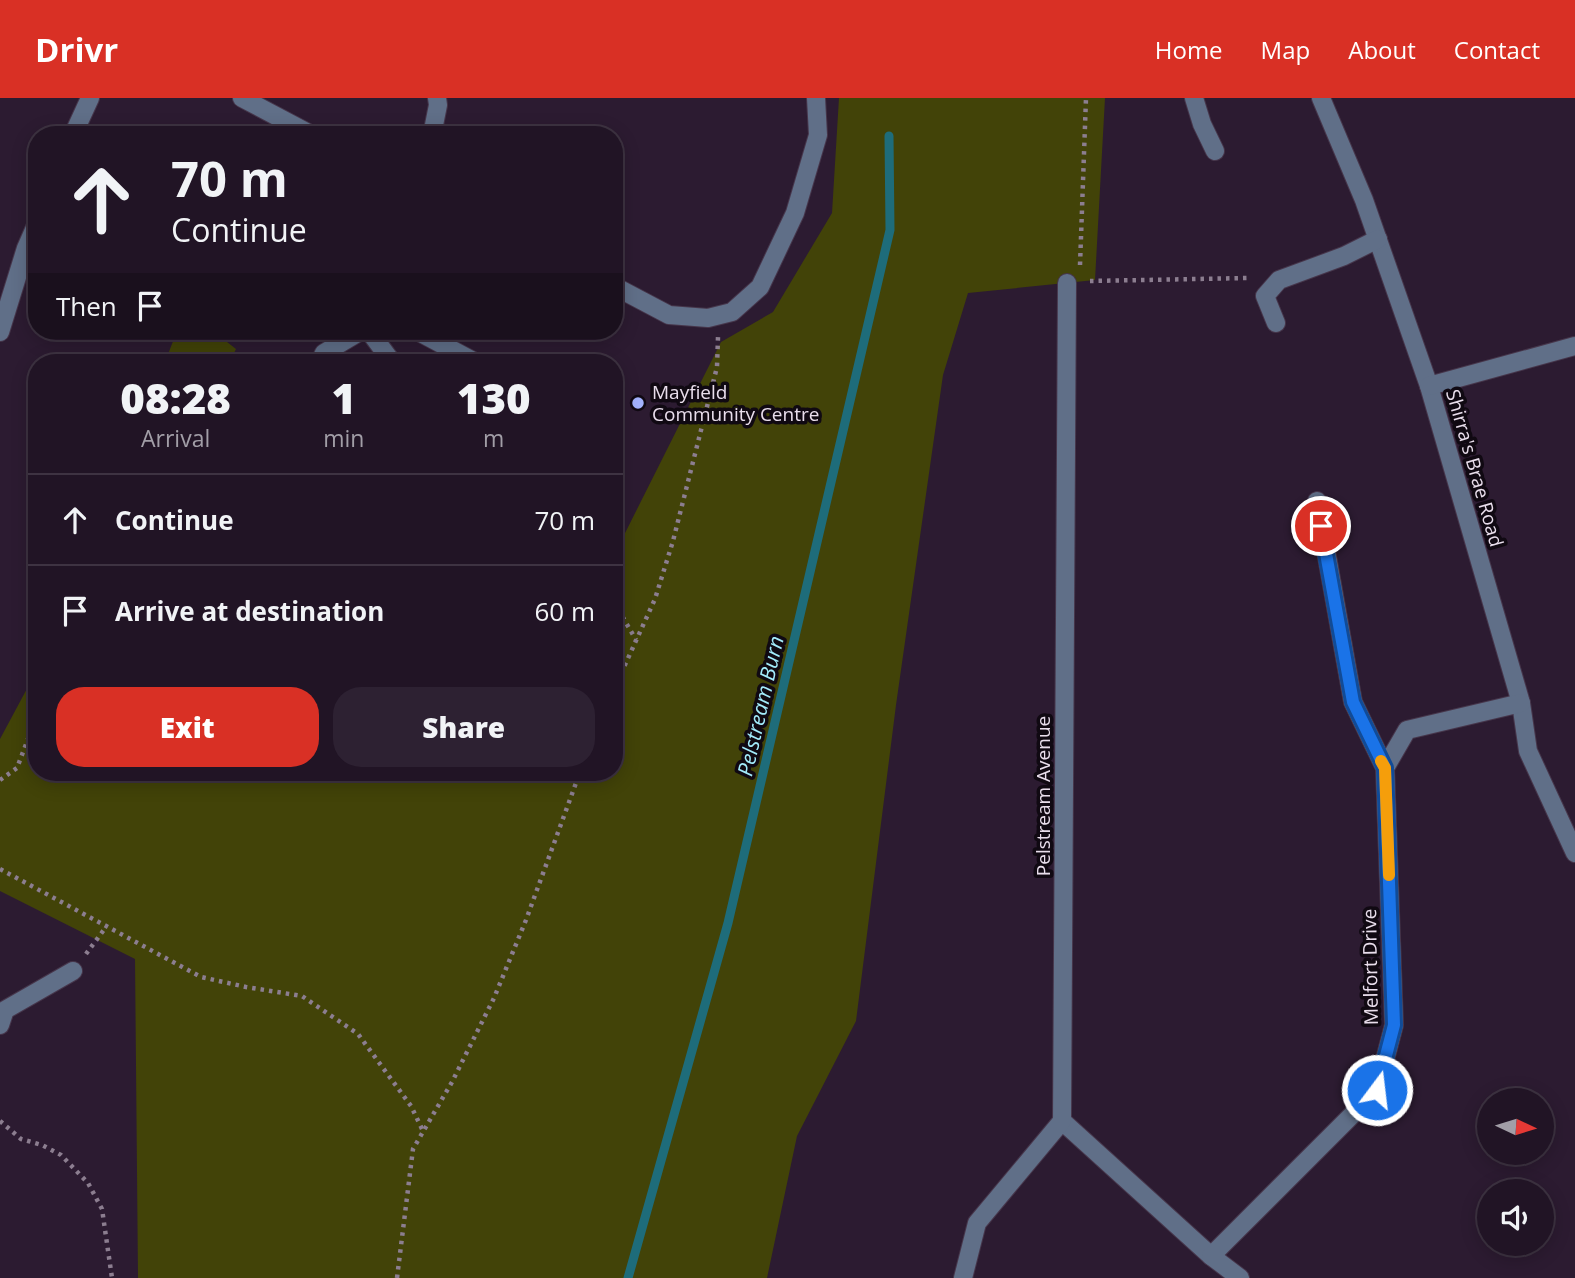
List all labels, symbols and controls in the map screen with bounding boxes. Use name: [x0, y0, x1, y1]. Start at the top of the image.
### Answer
text: Drivr: [35, 27, 118, 72]
text: Home: [1155, 33, 1223, 66]
text: Map: [1261, 33, 1310, 66]
text: About: [1348, 33, 1416, 66]
text: Contact: [1454, 33, 1540, 66]
text: 70 m: [171, 145, 288, 211]
icon: ahead: [56, 154, 147, 245]
text: Continue: [171, 208, 307, 251]
icon: arrive: [131, 287, 169, 325]
text: Then: [56, 288, 117, 324]
text: 08:28: [120, 369, 231, 426]
text: 1: [332, 369, 356, 426]
text: 130: [457, 369, 531, 426]
place label: Mayfield Community Centre: [652, 379, 819, 427]
street label: Shirra's Brae Road: [1440, 386, 1510, 550]
marker: Mayfield Community Centre: [630, 395, 646, 411]
text: Arrival: [141, 422, 210, 454]
text: min: [323, 422, 364, 454]
text: m: [483, 422, 504, 454]
pin: [1291, 496, 1351, 556]
icon: ahead: [56, 501, 94, 539]
text: Continue: [115, 502, 234, 538]
text: 70 m: [534, 502, 595, 538]
icon: arrive: [1302, 507, 1340, 545]
icon: arrive: [56, 592, 94, 630]
text: Arrive at destination: [115, 593, 384, 629]
text: 60 m: [534, 593, 595, 629]
water label: Pelstream Burn: [730, 633, 790, 779]
button: Exit: [56, 687, 319, 767]
button: Share: [333, 687, 595, 767]
street label: Pelstream Avenue: [1030, 716, 1056, 876]
street label: Melfort Drive: [1356, 909, 1384, 1025]
position arrow: [1340, 1053, 1414, 1127]
north arrow: [1477, 1088, 1554, 1166]
map controls: [1477, 1088, 1554, 1256]
button: sound: [1477, 1179, 1554, 1256]

